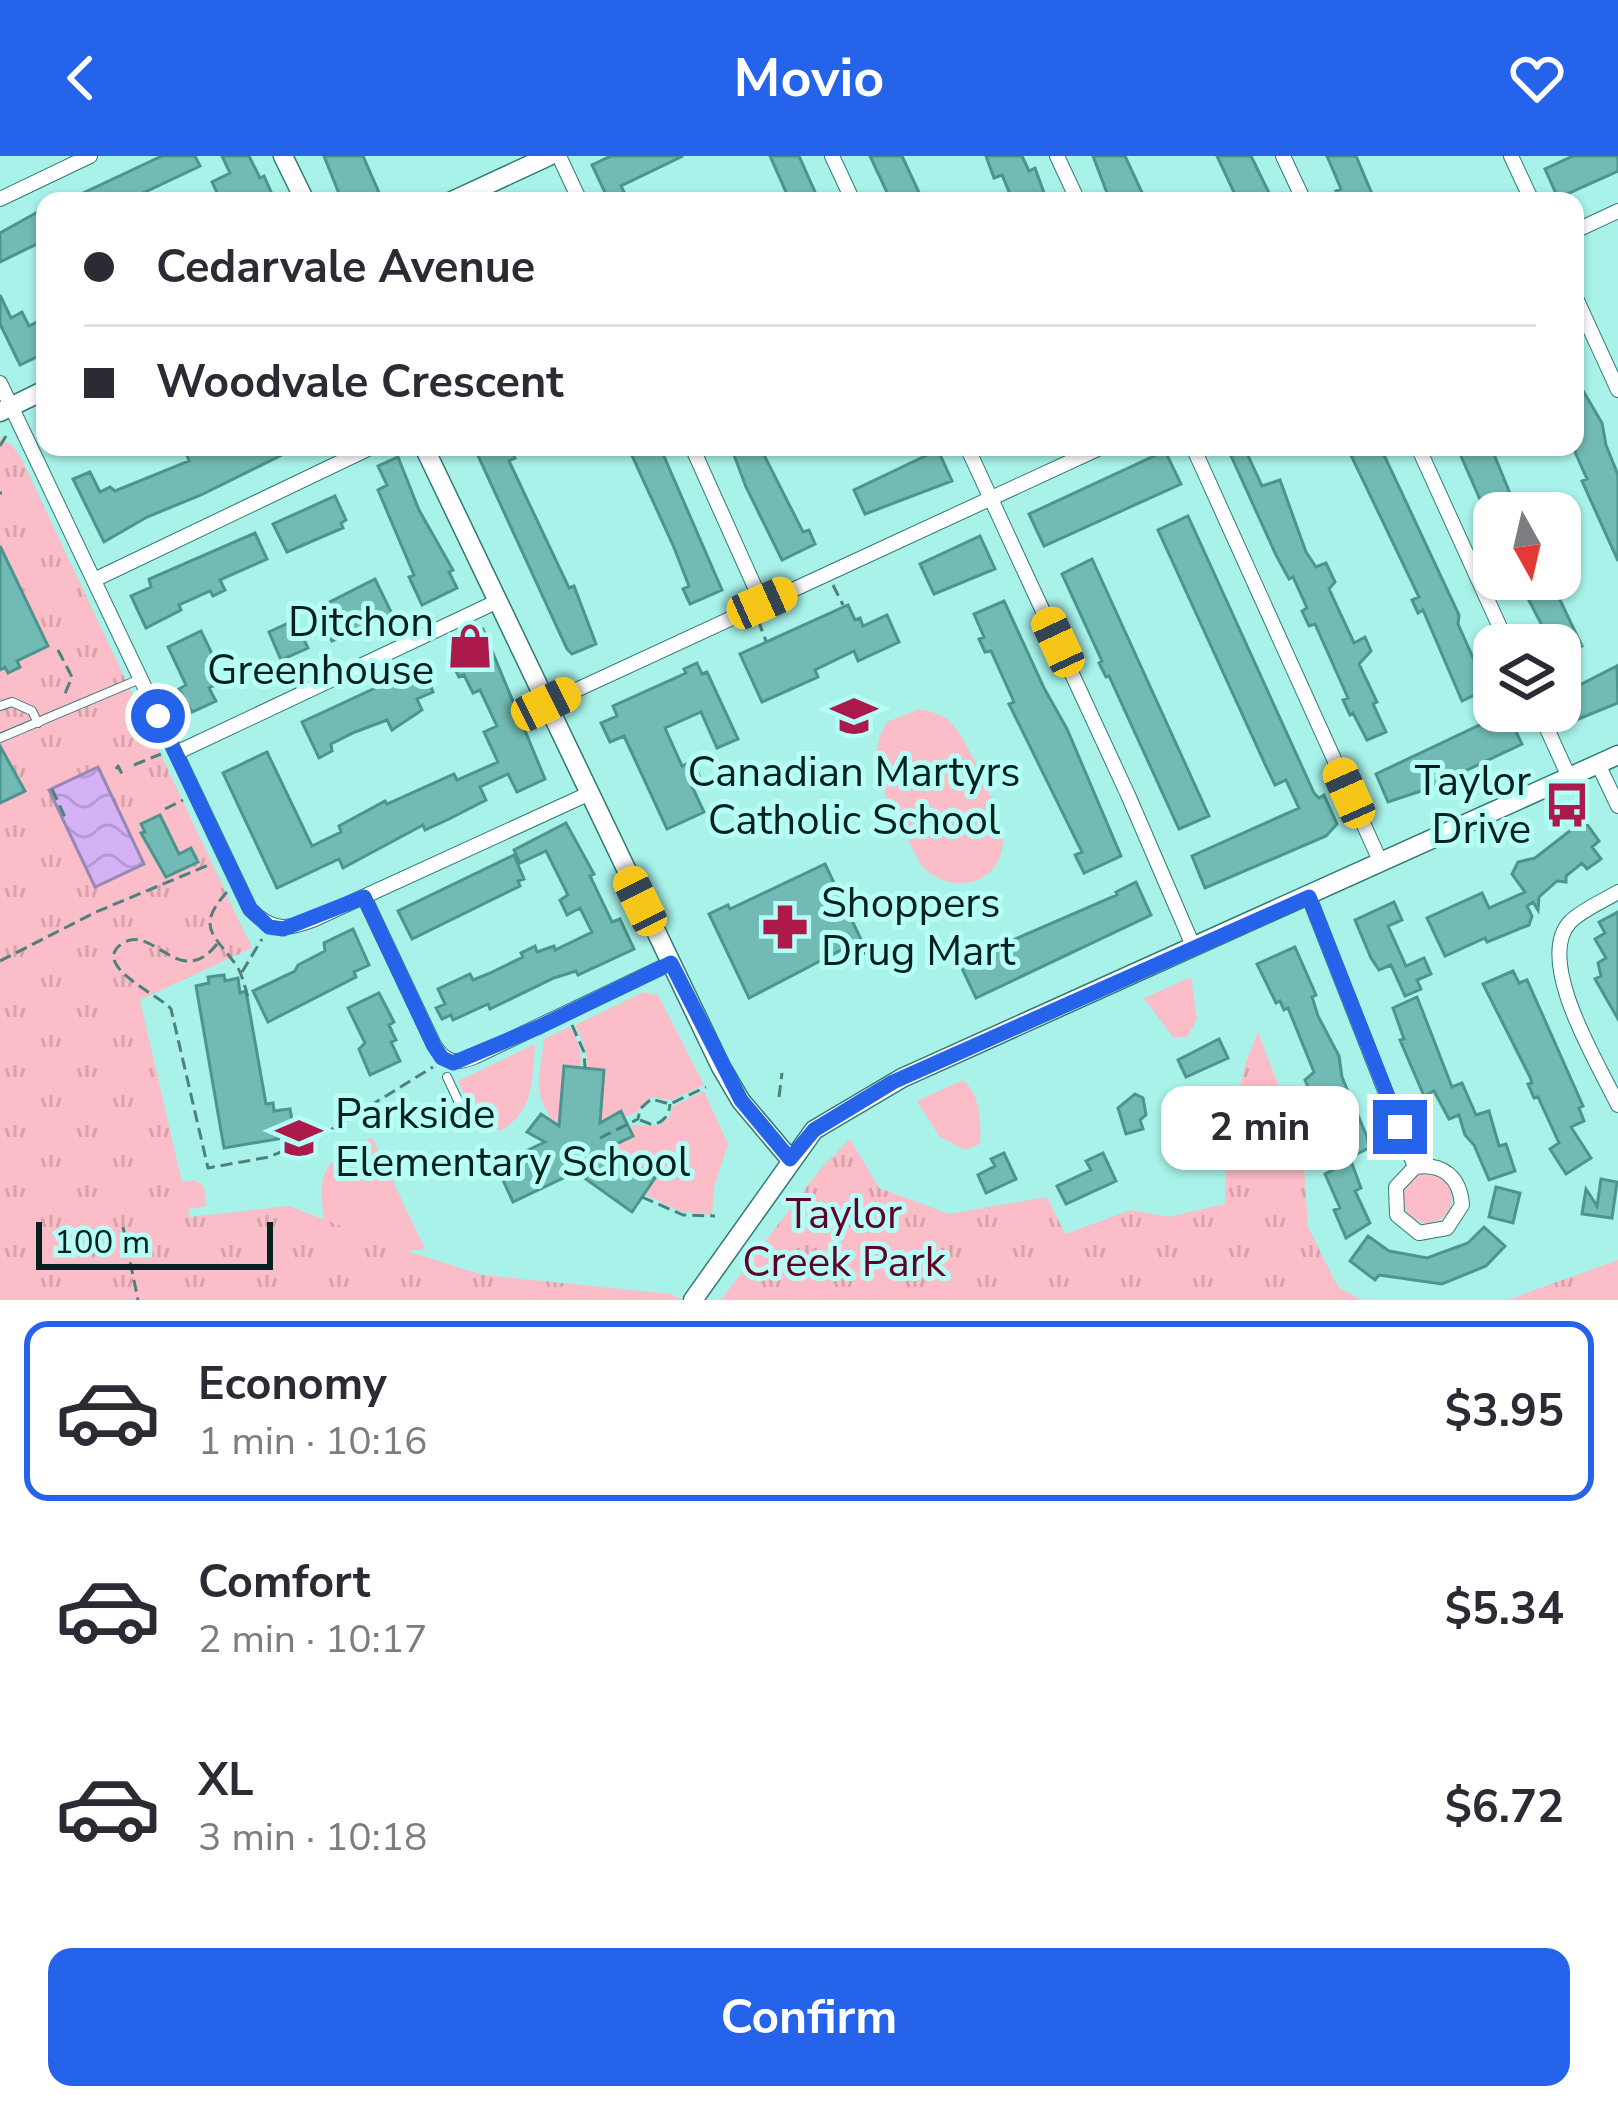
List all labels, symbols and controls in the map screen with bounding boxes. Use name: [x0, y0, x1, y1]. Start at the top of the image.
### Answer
text: Movio: [734, 41, 884, 115]
icon: back: [48, 45, 114, 111]
icon: heart: [1504, 45, 1570, 111]
text: Cedarvale Avenue: [156, 237, 535, 298]
text: Woodvale Crescent: [156, 352, 564, 413]
north arrow: [1473, 492, 1581, 600]
map controls: [1473, 492, 1581, 732]
car: [722, 572, 802, 634]
place label: Ditchon Greenhouse: [207, 594, 434, 699]
car: [1026, 602, 1090, 682]
shop icon: Ditchon Greenhouse: [445, 621, 495, 671]
button: layers: [1473, 624, 1581, 732]
car: [506, 672, 586, 736]
route start: [131, 689, 185, 743]
school or university icon: Canadian Martyrs Catholic School: [829, 691, 879, 741]
place label: Canadian Martyrs Catholic School: [688, 744, 1021, 849]
car: [1318, 753, 1380, 833]
place label: Taylor Drive: [1415, 753, 1531, 858]
bus stop icon: Taylor Drive: [1542, 780, 1592, 830]
car: [608, 861, 672, 941]
place label: Shoppers Drug Mart: [821, 875, 1015, 980]
pharmacy icon: Shoppers Drug Mart: [760, 902, 810, 952]
callout: 2 min: [1160, 1085, 1358, 1169]
place label: Parkside Elementary School: [335, 1086, 691, 1191]
route end: [1373, 1100, 1427, 1154]
text: 2 min: [1210, 1101, 1310, 1154]
school or university icon: Parkside Elementary School: [274, 1113, 324, 1163]
park label: Taylor Creek Park: [742, 1186, 947, 1291]
scale bar: [36, 1216, 273, 1269]
text: 100 m: [54, 1220, 150, 1265]
text: Economy: [198, 1354, 387, 1415]
icon: car: [54, 1357, 162, 1465]
text: $3.95: [1445, 1381, 1564, 1442]
text: 1 min · 10:16: [198, 1415, 427, 1468]
text: Comfort: [198, 1552, 370, 1613]
icon: car: [54, 1555, 162, 1663]
text: $5.34: [1445, 1579, 1564, 1640]
text: 2 min · 10:17: [198, 1613, 427, 1666]
text: XL: [198, 1750, 254, 1811]
icon: car: [54, 1753, 162, 1861]
text: $6.72: [1445, 1777, 1564, 1838]
text: 3 min · 10:18: [198, 1811, 427, 1864]
button: Confirm: [48, 1948, 1570, 2086]

